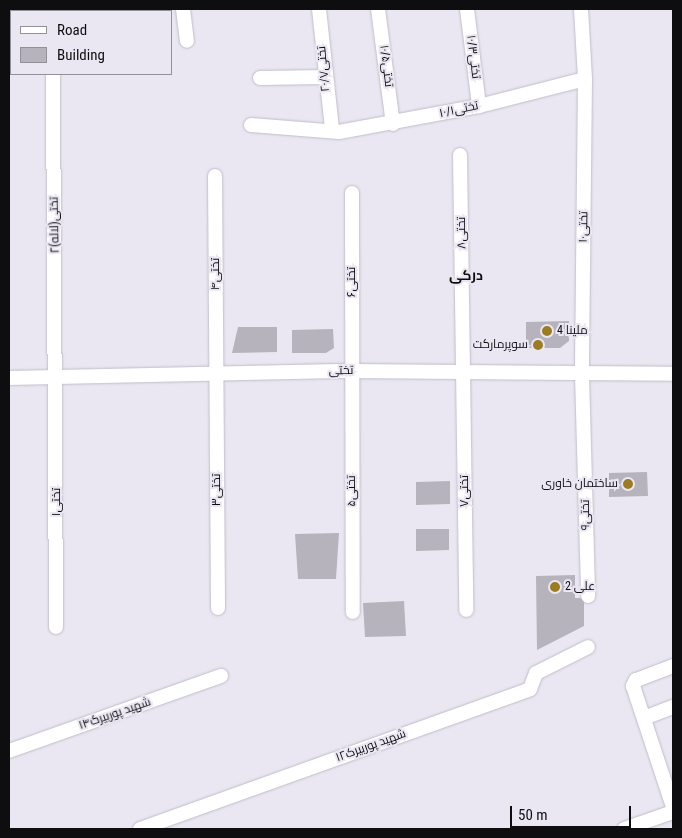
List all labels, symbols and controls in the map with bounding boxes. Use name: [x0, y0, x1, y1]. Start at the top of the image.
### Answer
legend: [10, 10, 172, 75]
text: Road: [57, 21, 87, 39]
street label: تختی۱۰/۳: [463, 34, 483, 80]
street label: تختی۱۰/۵: [376, 44, 396, 88]
text: Building: [57, 46, 105, 64]
street label: تختی۲۰/۷: [315, 46, 333, 92]
street label: تختی۱۰/۱: [438, 99, 480, 121]
street label: ۲تختی(لاله): [47, 197, 63, 253]
street label: تختی۱۰: [577, 211, 591, 243]
street label: تختی۸: [455, 217, 469, 249]
street label: تختی۴: [209, 258, 223, 290]
street label: تختی۶: [345, 267, 359, 297]
district label: درکی: [449, 267, 483, 283]
place label: ملینا 4: [557, 324, 588, 338]
marker: ملینا 4: [541, 325, 553, 337]
place label: سوپرمارکت: [473, 338, 528, 352]
marker: سوپرمارکت: [532, 339, 544, 351]
street label: تختی: [329, 364, 353, 378]
street label: تختی۳: [210, 474, 224, 506]
street label: تختی۵: [345, 475, 359, 507]
street label: تختی۷: [458, 475, 472, 507]
place label: ساختمان خاوری: [541, 477, 618, 491]
marker: ساختمان خاوری: [622, 478, 634, 490]
street label: تختی۱: [50, 488, 64, 516]
street label: تختی۹: [579, 499, 593, 531]
place label: علی 2: [565, 580, 595, 594]
marker: علی 2: [549, 581, 561, 593]
street label: شهید پوربیرک۱۴: [77, 695, 153, 733]
street label: شهید پوربیرک۱۲: [334, 727, 408, 765]
scale bar: [512, 796, 633, 828]
text: 50 m: [518, 806, 548, 824]

